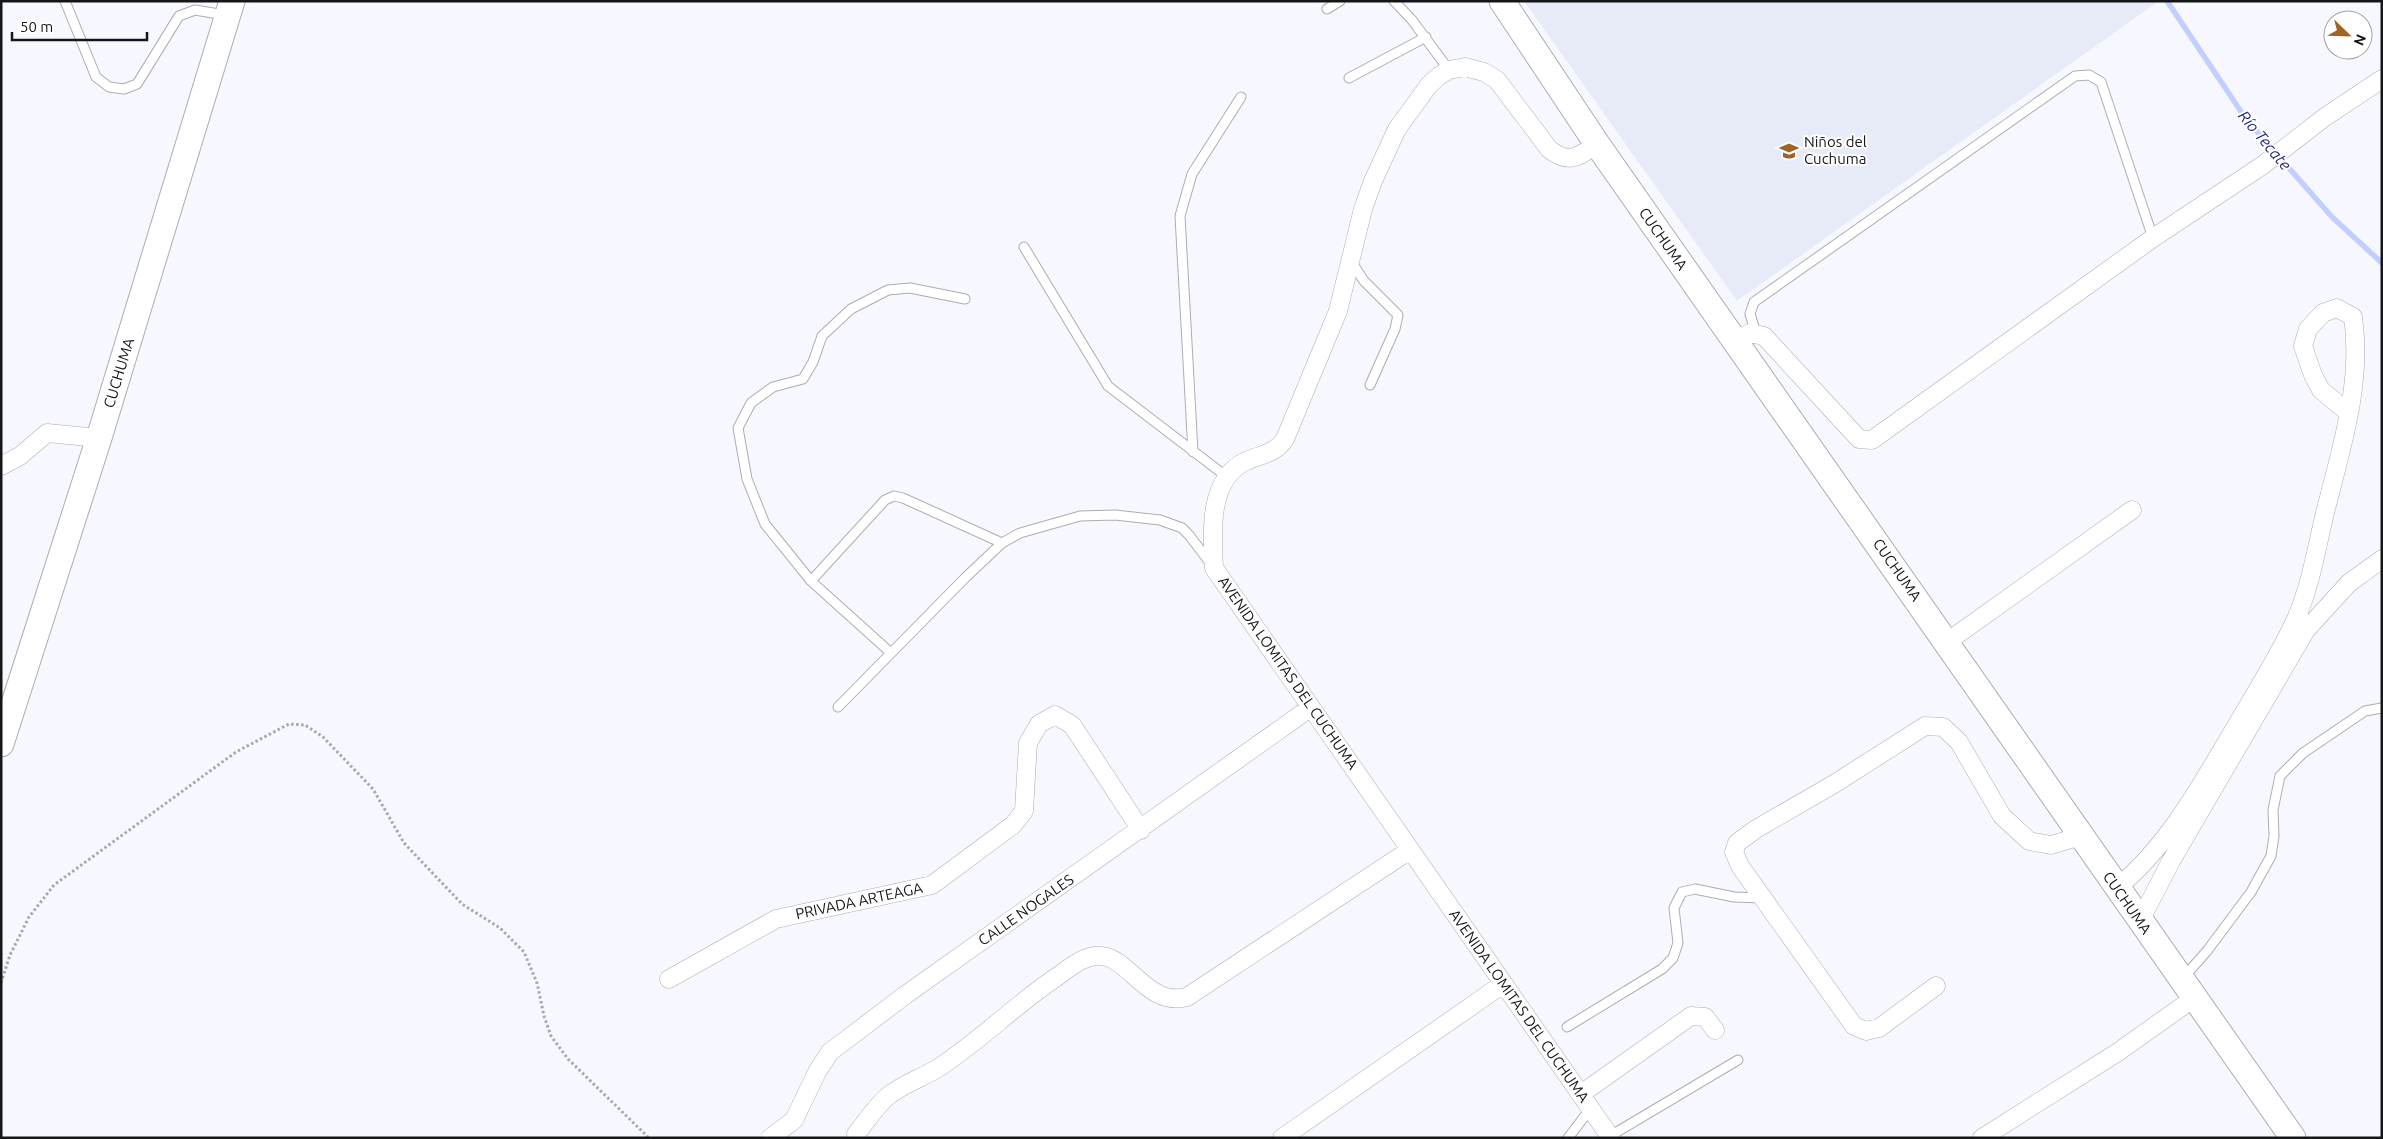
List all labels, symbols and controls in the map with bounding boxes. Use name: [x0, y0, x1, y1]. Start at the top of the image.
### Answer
scale bar: [12, 10, 148, 42]
north arrow: [2323, 10, 2373, 60]
text: 50 m: [20, 18, 53, 35]
text: N: [2351, 32, 2369, 48]
water label: Río Tecate: [2235, 107, 2295, 173]
place label: Niños del Cuchuma: [1804, 133, 1867, 167]
school or university icon: Niños del Cuchuma: [1778, 140, 1800, 162]
street label: CUCHUMA: [1636, 204, 1691, 273]
street label: CUCHUMA: [100, 336, 137, 410]
street label: CUCHUMA: [1870, 535, 1925, 604]
street label: AVENIDA LOMITAS DEL CUCHUMA: [1215, 573, 1362, 773]
street label: CUCHUMA: [2100, 868, 2155, 937]
street label: CALLE NOGALES: [975, 870, 1077, 949]
street label: PRIVADA ARTEAGA: [794, 879, 924, 922]
street label: AVENIDA LOMITAS DEL CUCHUMA: [1446, 906, 1593, 1106]

